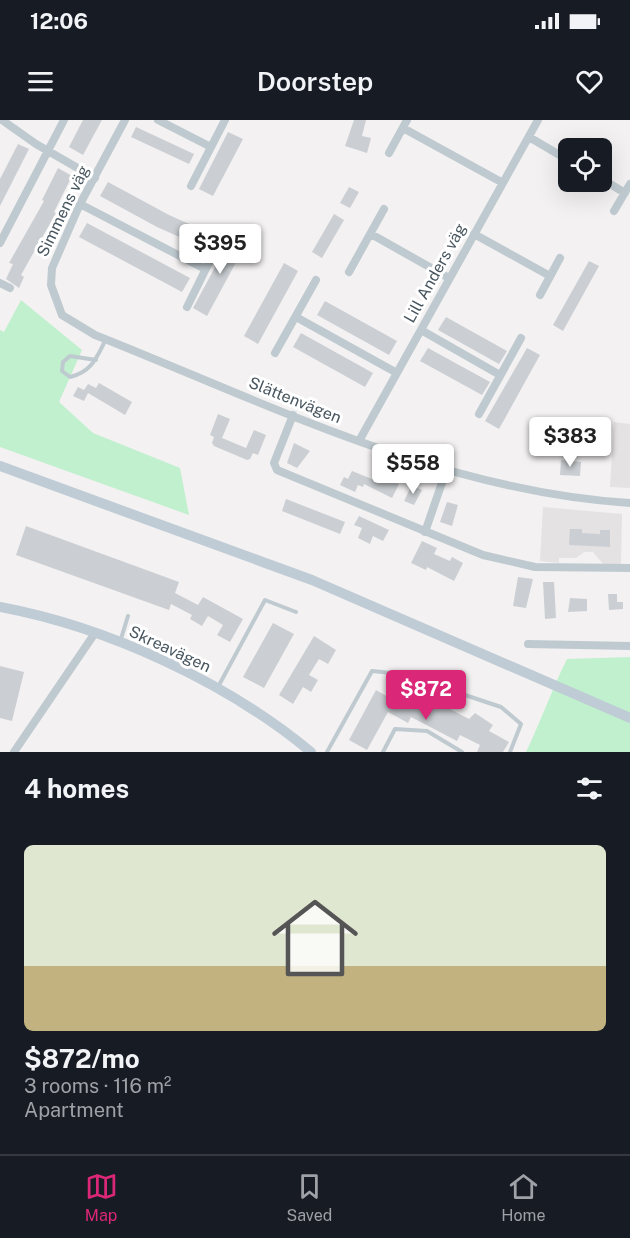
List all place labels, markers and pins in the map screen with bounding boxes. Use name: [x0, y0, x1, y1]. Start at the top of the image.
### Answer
pin: $395: [184, 224, 256, 275]
pin: $383: [534, 417, 606, 468]
pin: $558: [377, 444, 449, 495]
pin: $872: [390, 670, 462, 721]

